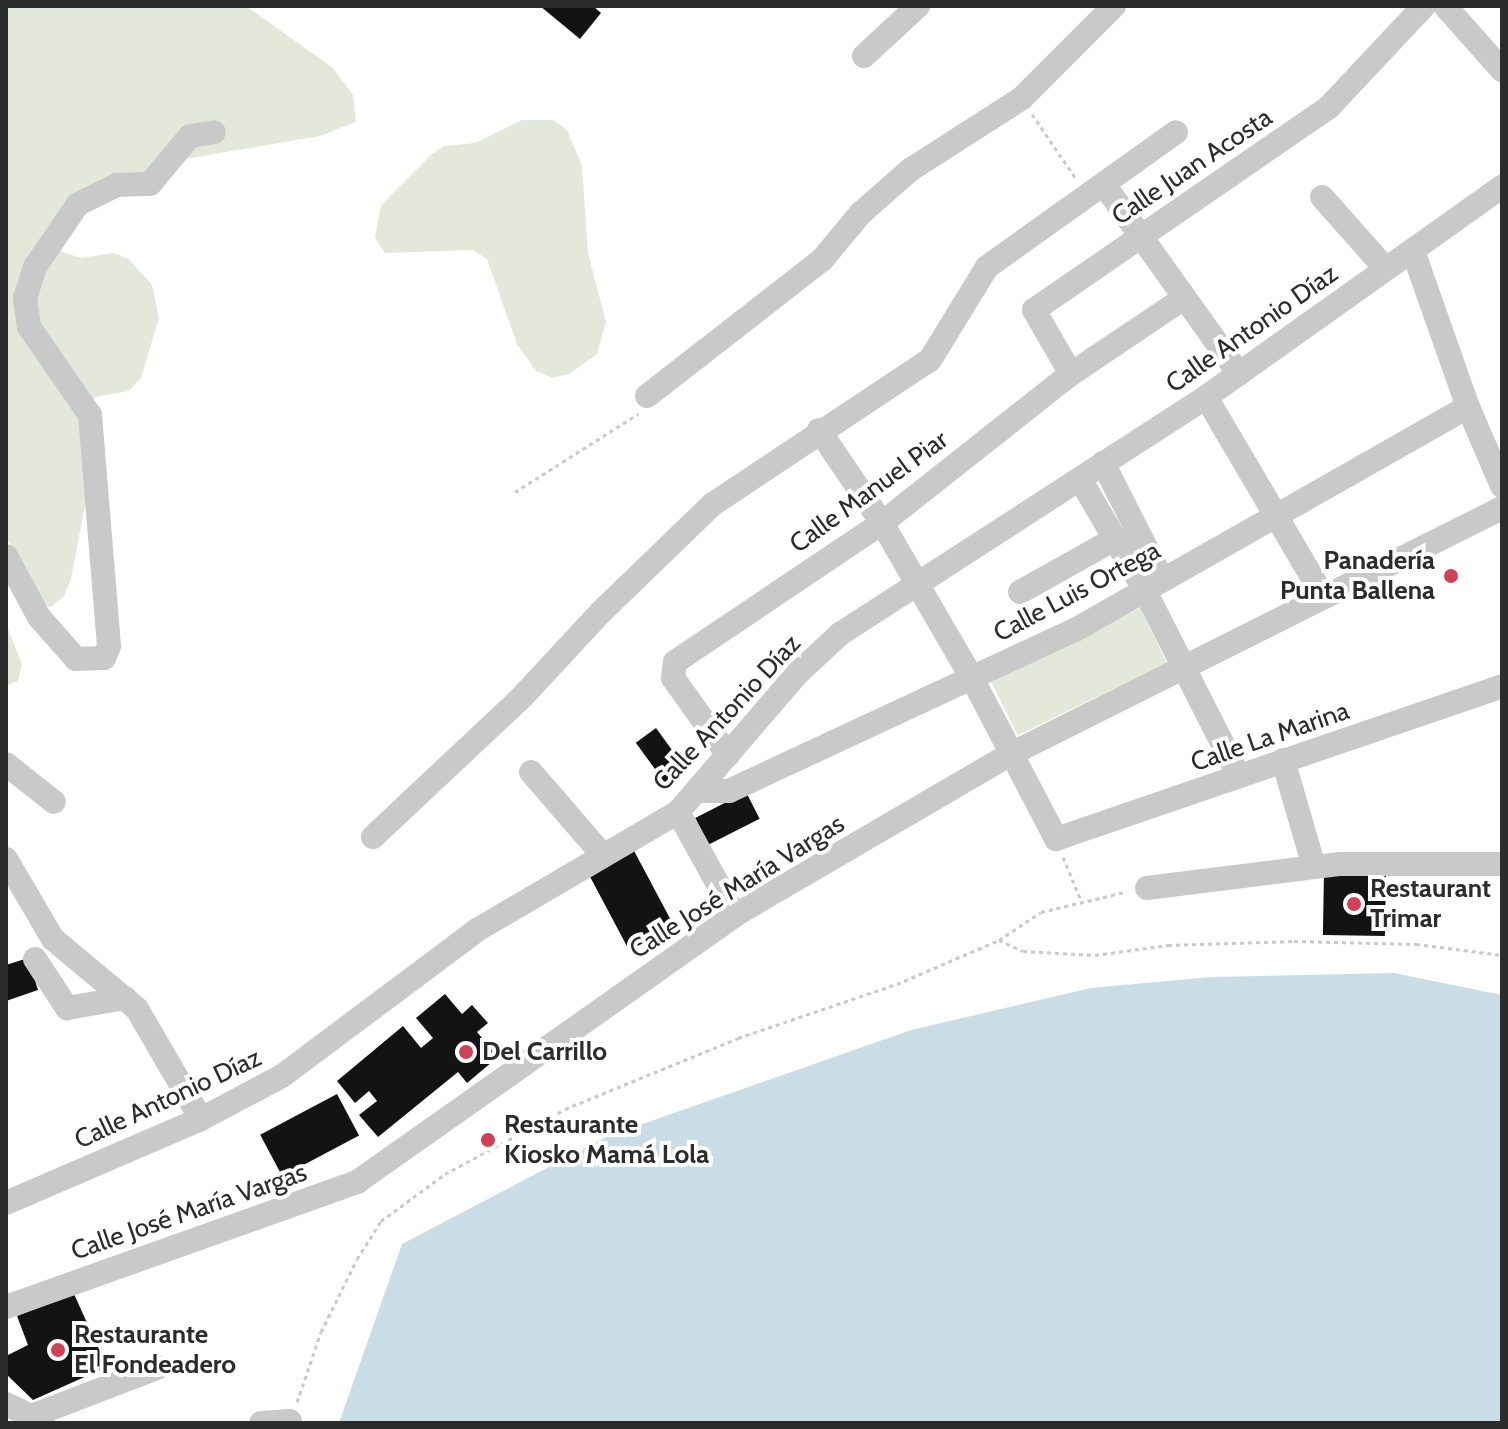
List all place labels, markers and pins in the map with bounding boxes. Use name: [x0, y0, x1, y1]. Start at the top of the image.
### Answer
place label: Panadería Punta Ballena: [1280, 545, 1435, 606]
marker: Panadería Punta Ballena: [1442, 567, 1460, 585]
place label: Restaurant Trimar: [1370, 873, 1491, 934]
marker: Restaurant Trimar: [1345, 895, 1363, 913]
place label: Del Carrillo: [482, 1036, 607, 1068]
marker: Del Carrillo: [457, 1043, 475, 1061]
place label: Restaurante Kiosko Mamá Lola: [504, 1109, 709, 1170]
marker: Restaurante Kiosko Mamá Lola: [479, 1131, 497, 1149]
place label: Restaurante El Fondeadero: [74, 1319, 236, 1380]
marker: Restaurante El Fondeadero: [49, 1341, 67, 1359]

